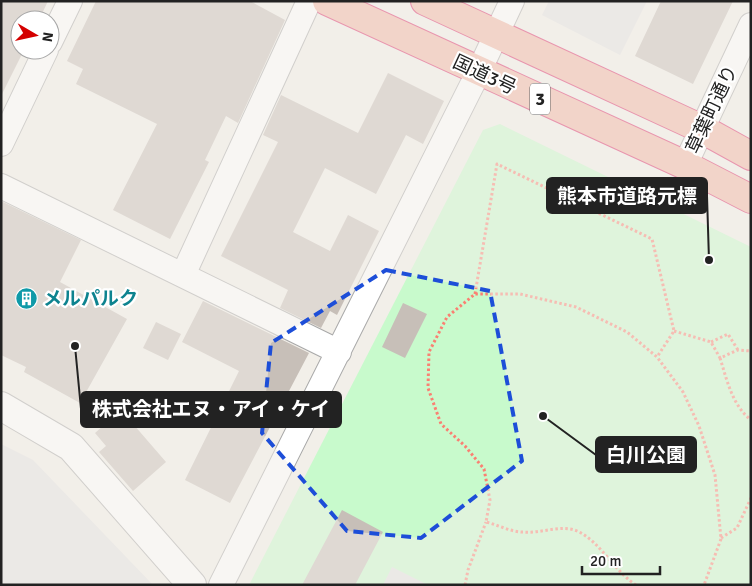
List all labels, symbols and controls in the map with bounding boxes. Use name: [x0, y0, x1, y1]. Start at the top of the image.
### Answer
north arrow: [10, 10, 60, 60]
text: N: [38, 31, 57, 43]
street label: 国道3号: [449, 50, 520, 100]
street label: 草葉町通り: [681, 61, 743, 158]
road number: 3: [530, 84, 550, 115]
callout: 熊本市道路元標: [547, 178, 707, 213]
text: 熊本市道路元標: [557, 184, 697, 209]
building icon: メルパルク: [15, 286, 39, 310]
place label: メルパルク: [43, 287, 138, 311]
callout: 株式会社エヌ・アイ・ケイ: [81, 392, 341, 427]
text: 株式会社エヌ・アイ・ケイ: [92, 397, 330, 422]
callout: 白川公園: [596, 437, 696, 472]
text: 白川公園: [606, 443, 686, 468]
scale bar: [582, 544, 660, 576]
text: 20 m: [590, 552, 621, 570]

